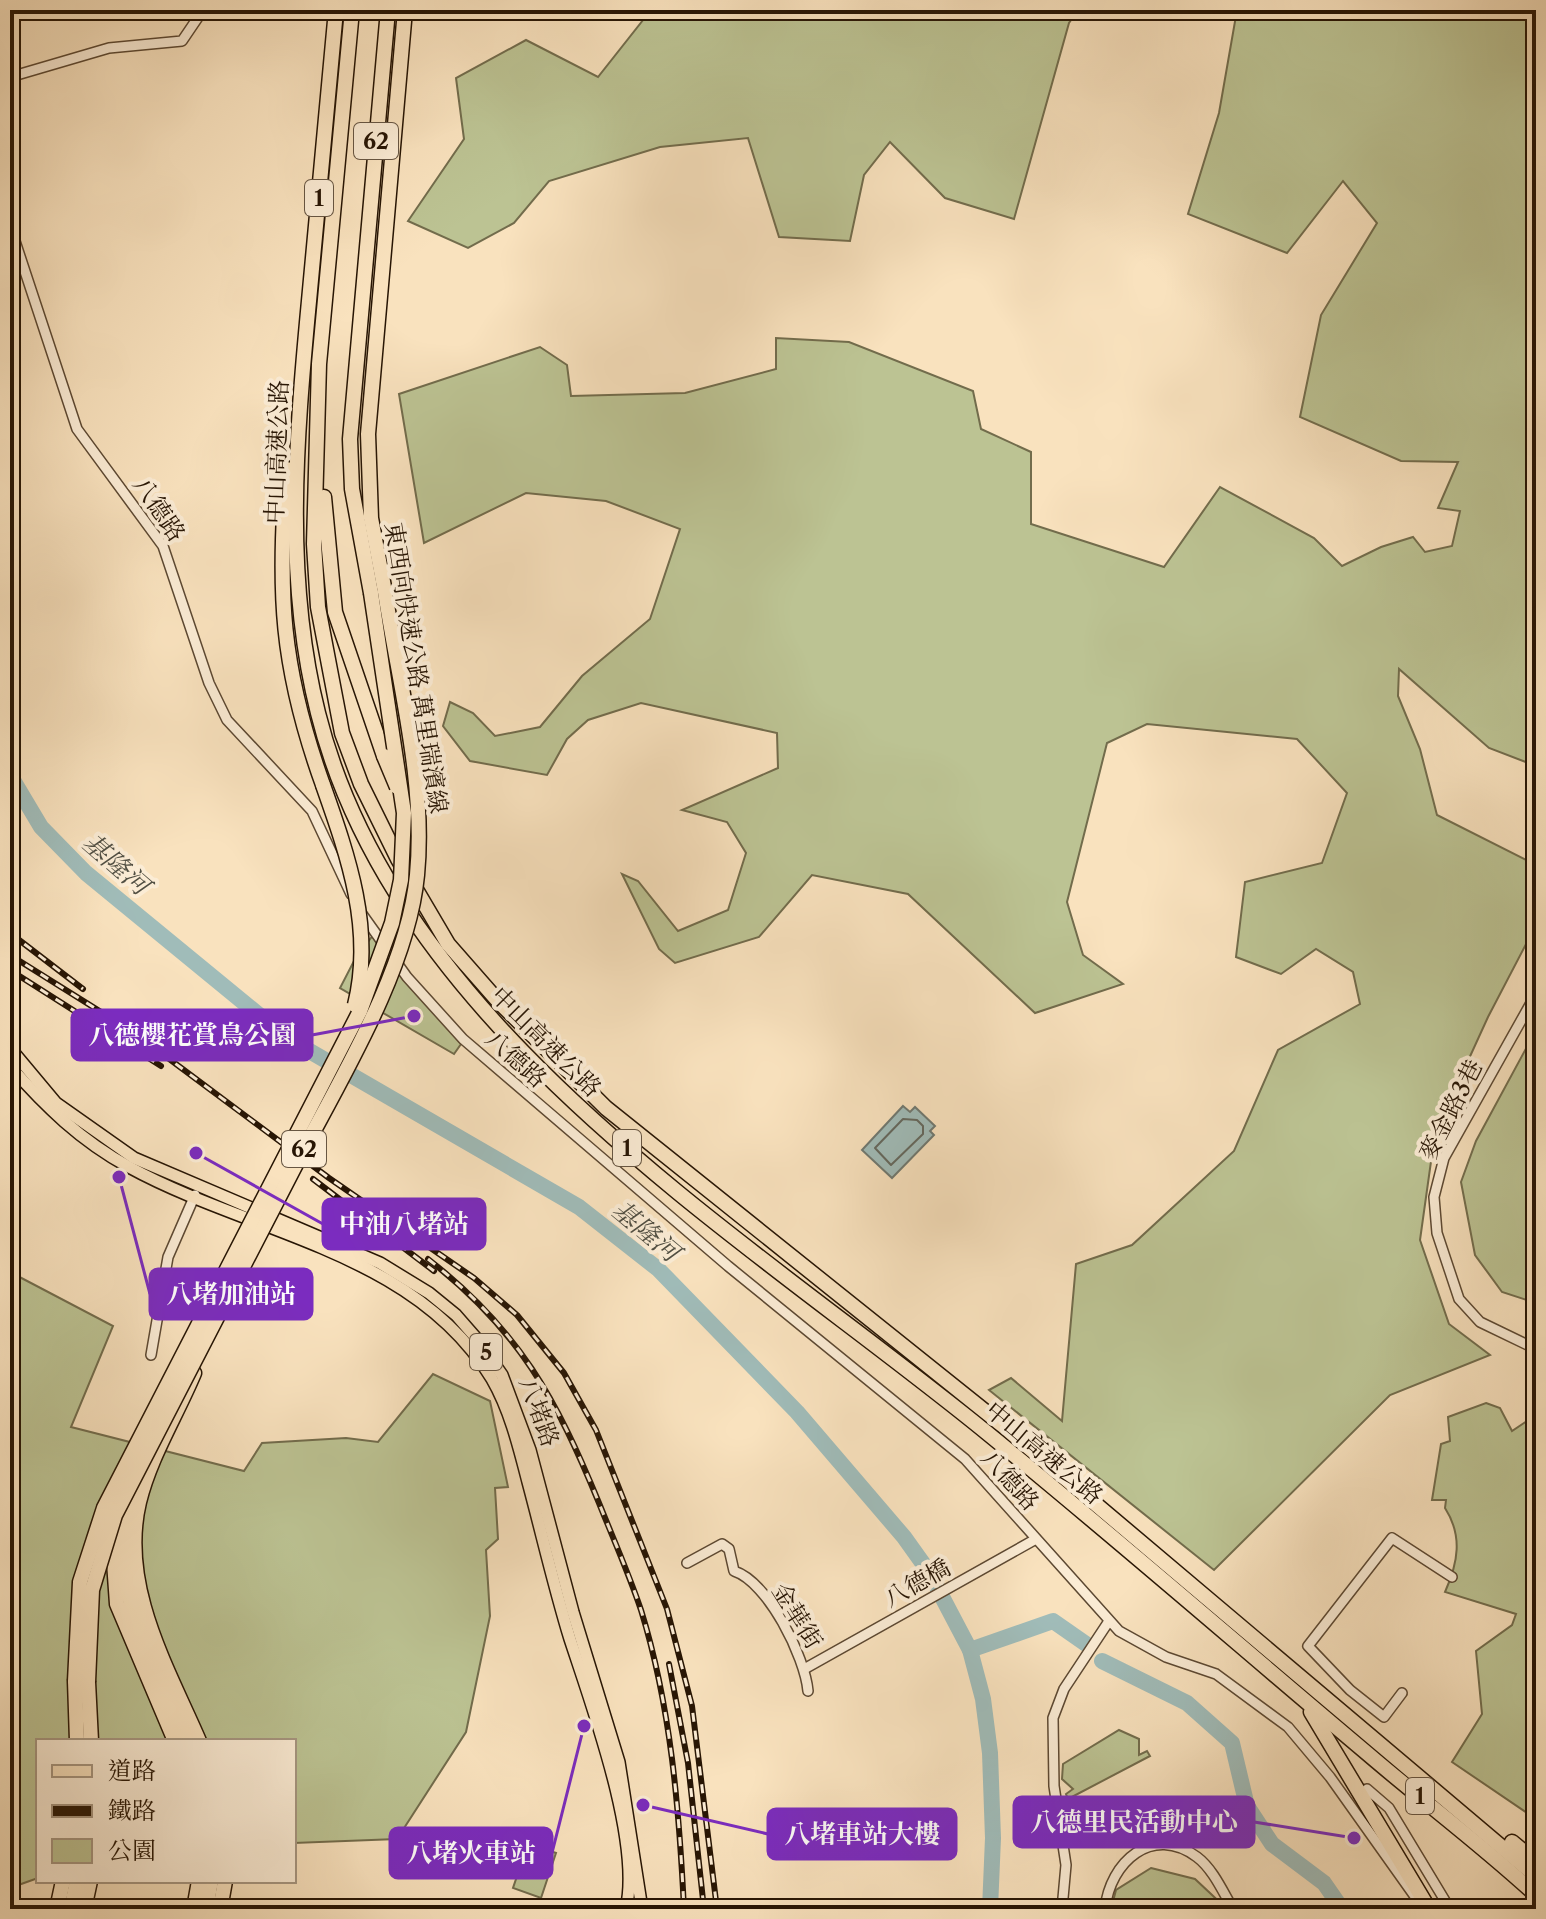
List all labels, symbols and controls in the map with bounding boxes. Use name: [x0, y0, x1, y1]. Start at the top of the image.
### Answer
road number: 62: [354, 123, 398, 159]
road number: 1: [305, 180, 333, 216]
street label: 中山高速公路: [259, 380, 294, 524]
street label: 八德路: [127, 471, 192, 547]
street label: 東西向快速公路 萬里瑞濱線: [379, 520, 454, 816]
water label: 基隆河: [76, 826, 159, 904]
street label: 中山高速公路: [485, 980, 608, 1103]
callout: 八德櫻花賞鳥公園: [72, 1010, 312, 1060]
text: 八德櫻花賞鳥公園: [88, 1019, 296, 1051]
street label: 八德路: [480, 1024, 553, 1093]
street label: 麥金路3巷: [1413, 1055, 1488, 1165]
road number: 1: [613, 1130, 641, 1166]
road number: 62: [282, 1131, 326, 1167]
water label: 基隆河: [606, 1194, 689, 1271]
callout: 中油八堵站: [323, 1199, 485, 1249]
text: 中油八堵站: [339, 1208, 469, 1240]
callout: 八堵加油站: [150, 1269, 312, 1319]
text: 八堵加油站: [166, 1278, 296, 1310]
road number: 5: [470, 1334, 502, 1370]
street label: 八堵路: [514, 1373, 565, 1451]
street label: 中山高速公路: [980, 1395, 1109, 1510]
street label: 八德路: [976, 1443, 1045, 1516]
street label: 八德橋: [878, 1552, 955, 1613]
street label: 金華街: [766, 1578, 829, 1654]
legend: [36, 1739, 296, 1883]
text: 道路: [108, 1756, 156, 1785]
road number: 1: [1406, 1778, 1434, 1814]
text: 鐵路: [108, 1796, 156, 1825]
callout: 八德里民活動中心: [1014, 1797, 1254, 1847]
text: 八德里民活動中心: [1030, 1806, 1238, 1838]
callout: 八堵車站大樓: [768, 1809, 956, 1859]
text: 八堵車站大樓: [784, 1818, 940, 1850]
callout: 八堵火車站: [390, 1828, 552, 1878]
text: 公園: [108, 1836, 156, 1865]
text: 八堵火車站: [406, 1837, 536, 1869]

